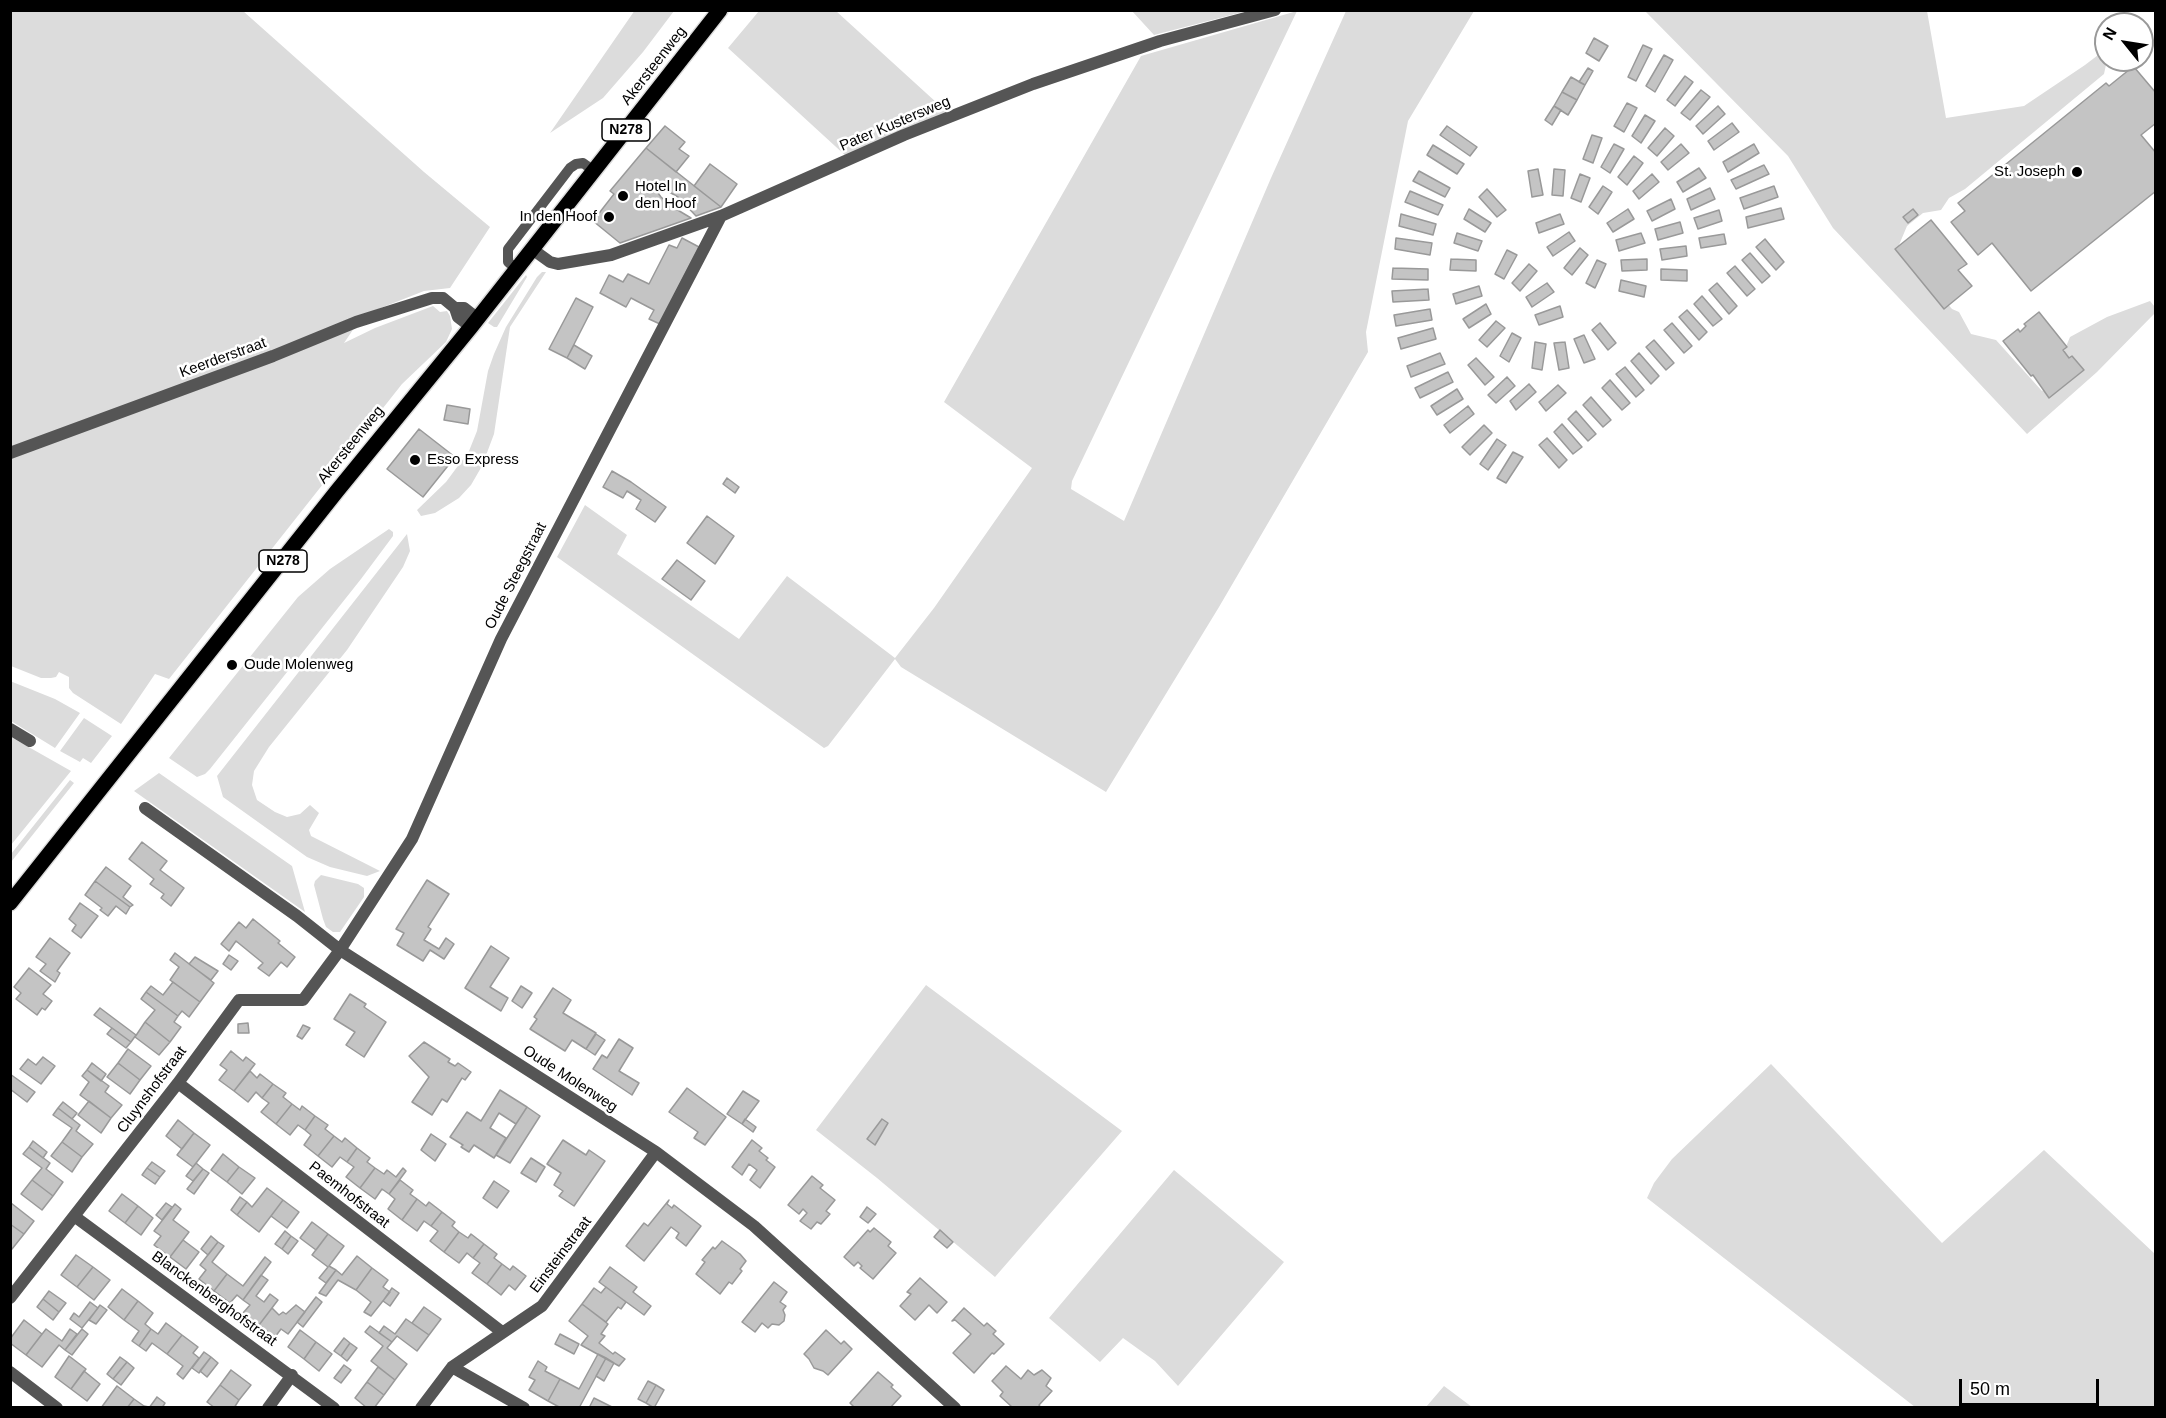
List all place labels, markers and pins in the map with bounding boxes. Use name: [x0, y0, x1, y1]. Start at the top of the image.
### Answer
place label: St. Joseph: [1994, 163, 2065, 181]
marker: St. Joseph: [2070, 165, 2084, 179]
place label: Hotel In den Hoof: [635, 178, 696, 213]
marker: Hotel In den Hoof: [616, 189, 630, 203]
place label: In den Hoof: [519, 208, 597, 226]
marker: In den Hoof: [602, 210, 616, 224]
place label: Esso Express: [427, 451, 519, 469]
marker: Esso Express: [408, 453, 422, 467]
place label: Oude Molenweg: [244, 656, 353, 674]
marker: Oude Molenweg: [225, 658, 239, 672]

